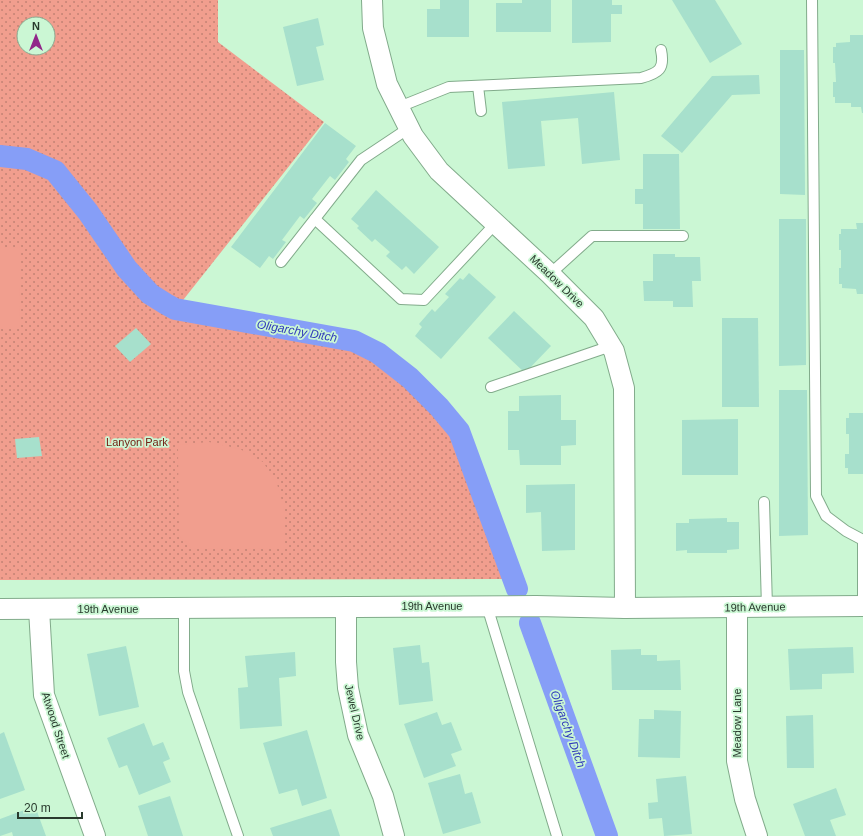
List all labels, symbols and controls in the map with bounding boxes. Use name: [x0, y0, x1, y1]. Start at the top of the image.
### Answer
north arrow: [16, 16, 56, 56]
text: N: [32, 20, 40, 32]
street label: Meadow Drive: [528, 252, 586, 310]
water label: Oligarchy Ditch: [256, 317, 339, 345]
park label: Lanyon Park: [106, 436, 168, 448]
street label: 19th Avenue: [402, 600, 462, 612]
street label: 19th Avenue: [724, 600, 786, 614]
street label: 19th Avenue: [78, 603, 138, 615]
street label: Jewel Drive: [343, 683, 367, 741]
water label: Oligarchy Ditch: [548, 688, 589, 770]
street label: Meadow Lane: [731, 688, 743, 758]
street label: Atwood Street: [40, 690, 72, 760]
scale bar: [18, 794, 82, 820]
text: 20 m: [24, 801, 51, 815]

